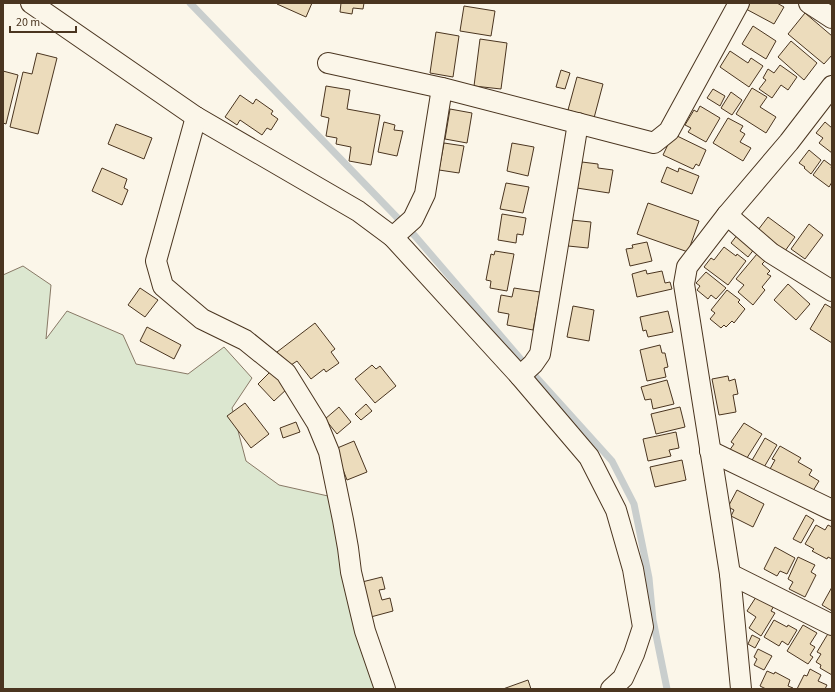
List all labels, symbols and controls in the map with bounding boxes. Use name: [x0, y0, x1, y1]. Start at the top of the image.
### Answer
scale bar: [10, 8, 76, 34]
text: 20 m: [16, 14, 40, 31]

